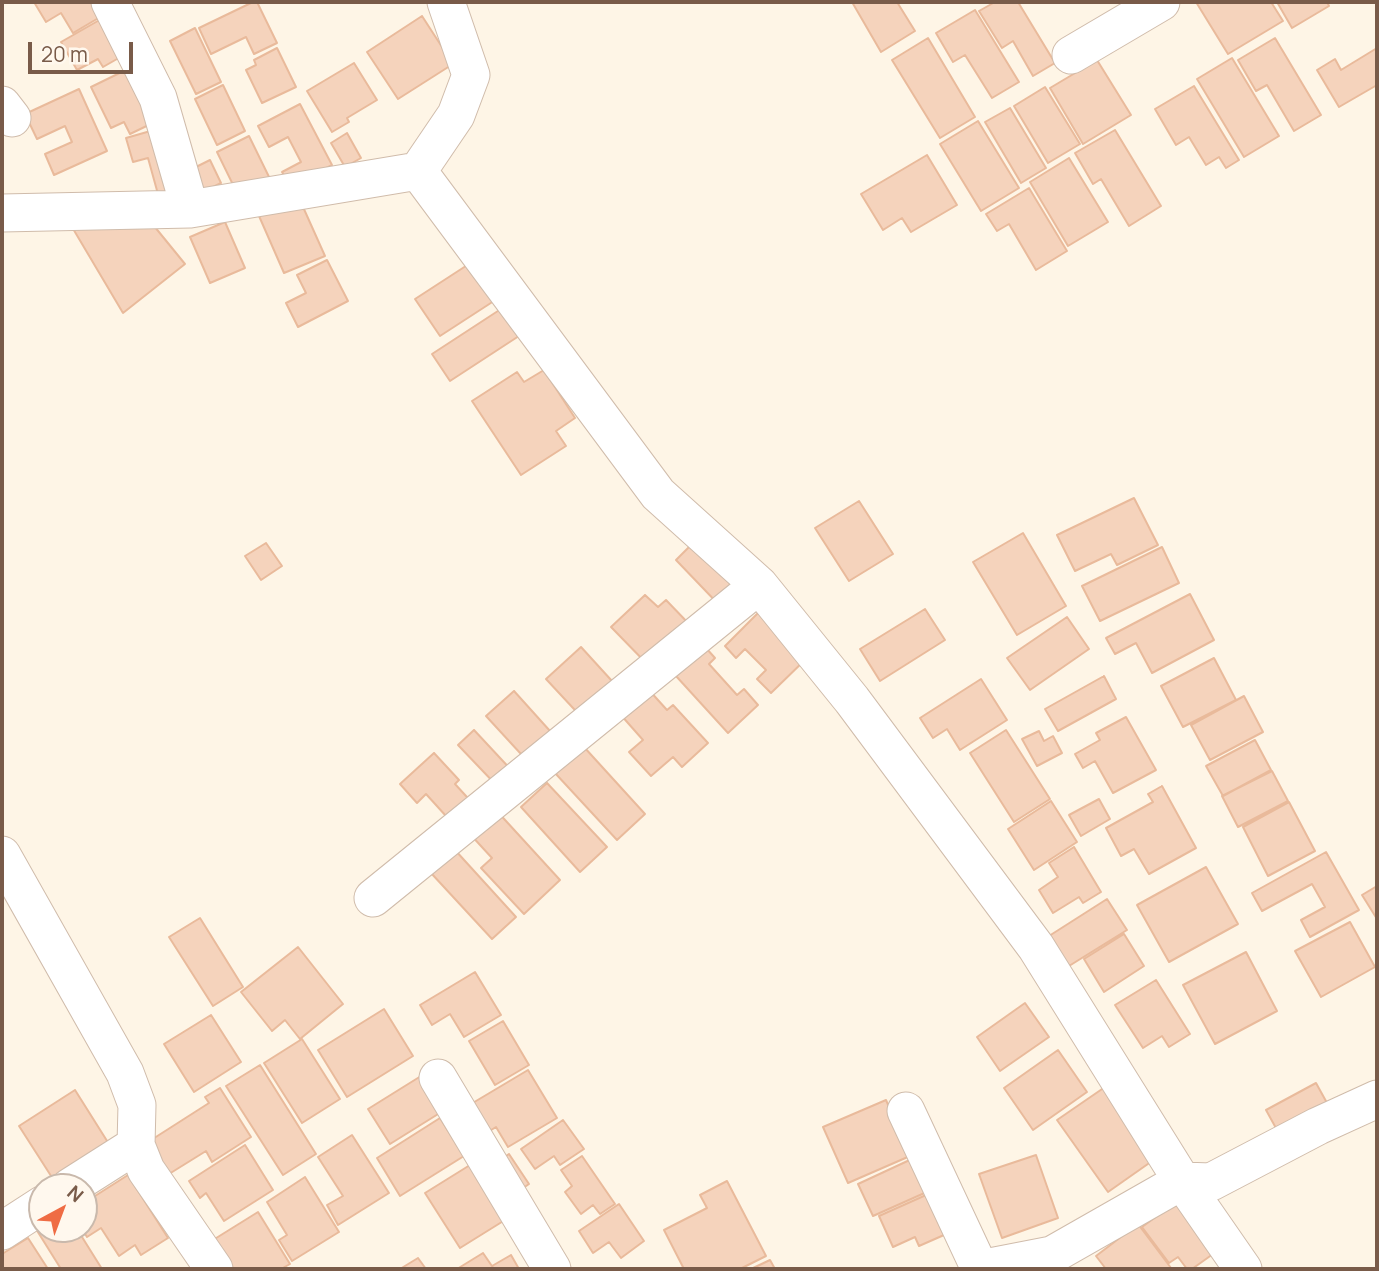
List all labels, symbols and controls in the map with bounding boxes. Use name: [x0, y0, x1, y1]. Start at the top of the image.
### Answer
scale bar: [32, 28, 136, 72]
text: 20 m: [41, 40, 88, 68]
north arrow: [28, 1173, 98, 1243]
text: N: [62, 1179, 89, 1208]

